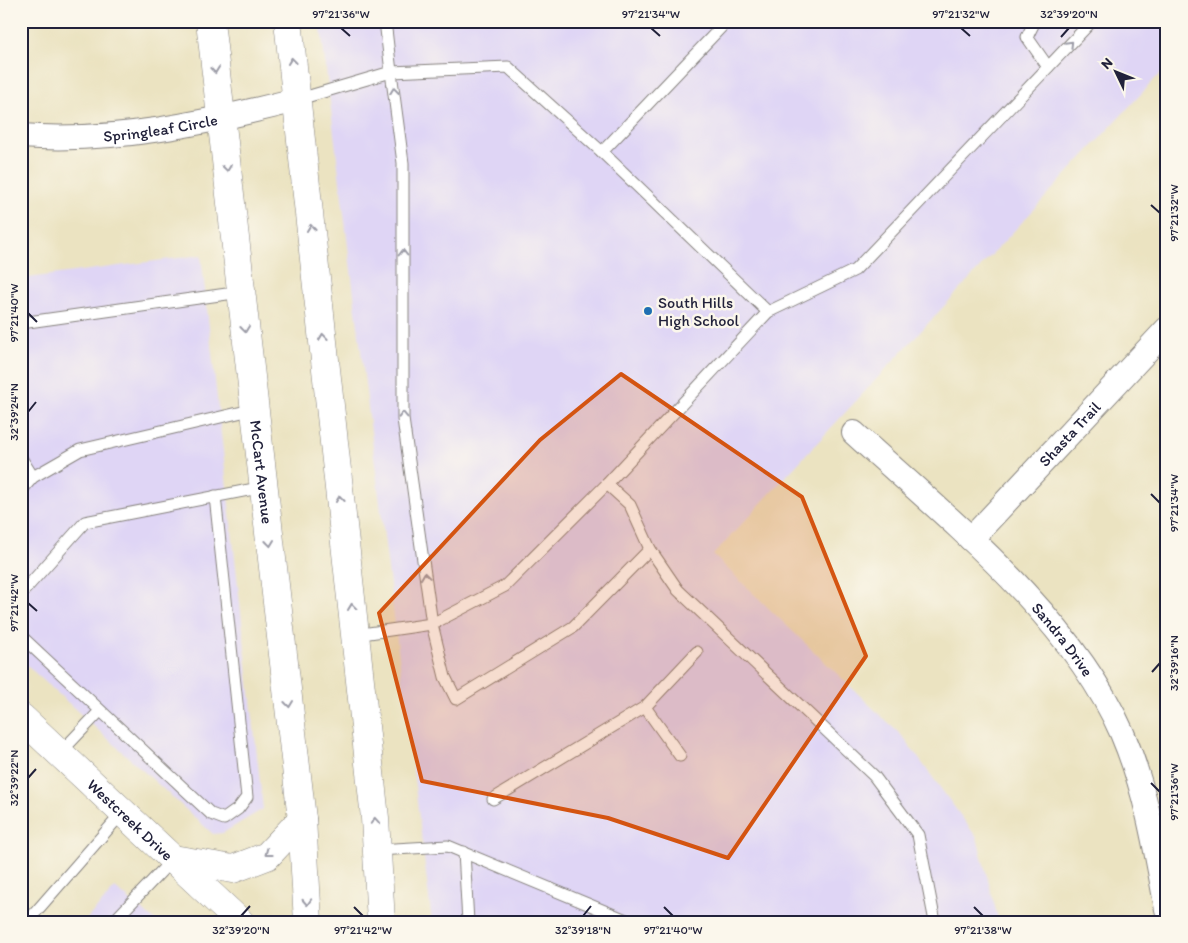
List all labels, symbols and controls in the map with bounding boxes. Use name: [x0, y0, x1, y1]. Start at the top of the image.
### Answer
text: 97°21'36"W: [312, 7, 370, 21]
text: 97°21'34"W: [622, 7, 680, 21]
text: 97°21'32"W: [932, 7, 990, 21]
text: 32°39'20"N: [1040, 7, 1098, 21]
one-way arrow: [1064, 41, 1073, 50]
north arrow: [1090, 48, 1140, 98]
text: N: [1097, 54, 1116, 73]
one-way arrow: [287, 57, 298, 65]
one-way arrow: [209, 66, 220, 74]
one-way arrow: [389, 86, 400, 94]
street label: Springleaf Circle: [103, 110, 219, 146]
one-way arrow: [221, 164, 232, 172]
text: 97°21'32"W: [1167, 184, 1181, 242]
one-way arrow: [305, 223, 316, 231]
one-way arrow: [398, 248, 408, 256]
text: 97°21'40"W: [7, 283, 21, 343]
place label: South Hills High School: [658, 293, 740, 330]
marker: South Hills High School: [642, 305, 654, 317]
one-way arrow: [239, 325, 250, 333]
one-way arrow: [317, 333, 328, 341]
text: 32°39'24"N: [7, 383, 21, 441]
street label: Shasta Trail: [1035, 397, 1105, 470]
one-way arrow: [398, 411, 408, 418]
street label: McCart Avenue: [246, 419, 277, 525]
text: 97°21'34"W: [1167, 474, 1181, 532]
one-way arrow: [335, 495, 346, 503]
one-way arrow: [264, 539, 275, 547]
one-way arrow: [421, 572, 431, 580]
text: 97°21'42"W: [7, 574, 21, 632]
street label: Sandra Drive: [1028, 598, 1097, 680]
one-way arrow: [347, 603, 358, 611]
text: 32°39'16"N: [1167, 635, 1181, 691]
one-way arrow: [283, 700, 294, 708]
text: 32°39'22"N: [7, 750, 21, 806]
text: 97°21'36"W: [1167, 763, 1181, 821]
street label: Westcreek Drive: [83, 775, 177, 865]
one-way arrow: [370, 816, 381, 824]
one-way arrow: [264, 847, 274, 856]
one-way arrow: [301, 899, 312, 907]
text: 32°39'20"N: [212, 923, 270, 937]
text: 97°21'42"W: [334, 923, 392, 937]
text: 32°39'18"N: [555, 923, 611, 937]
text: 97°21'40"W: [643, 923, 703, 937]
text: 97°21'38"W: [954, 923, 1012, 937]

